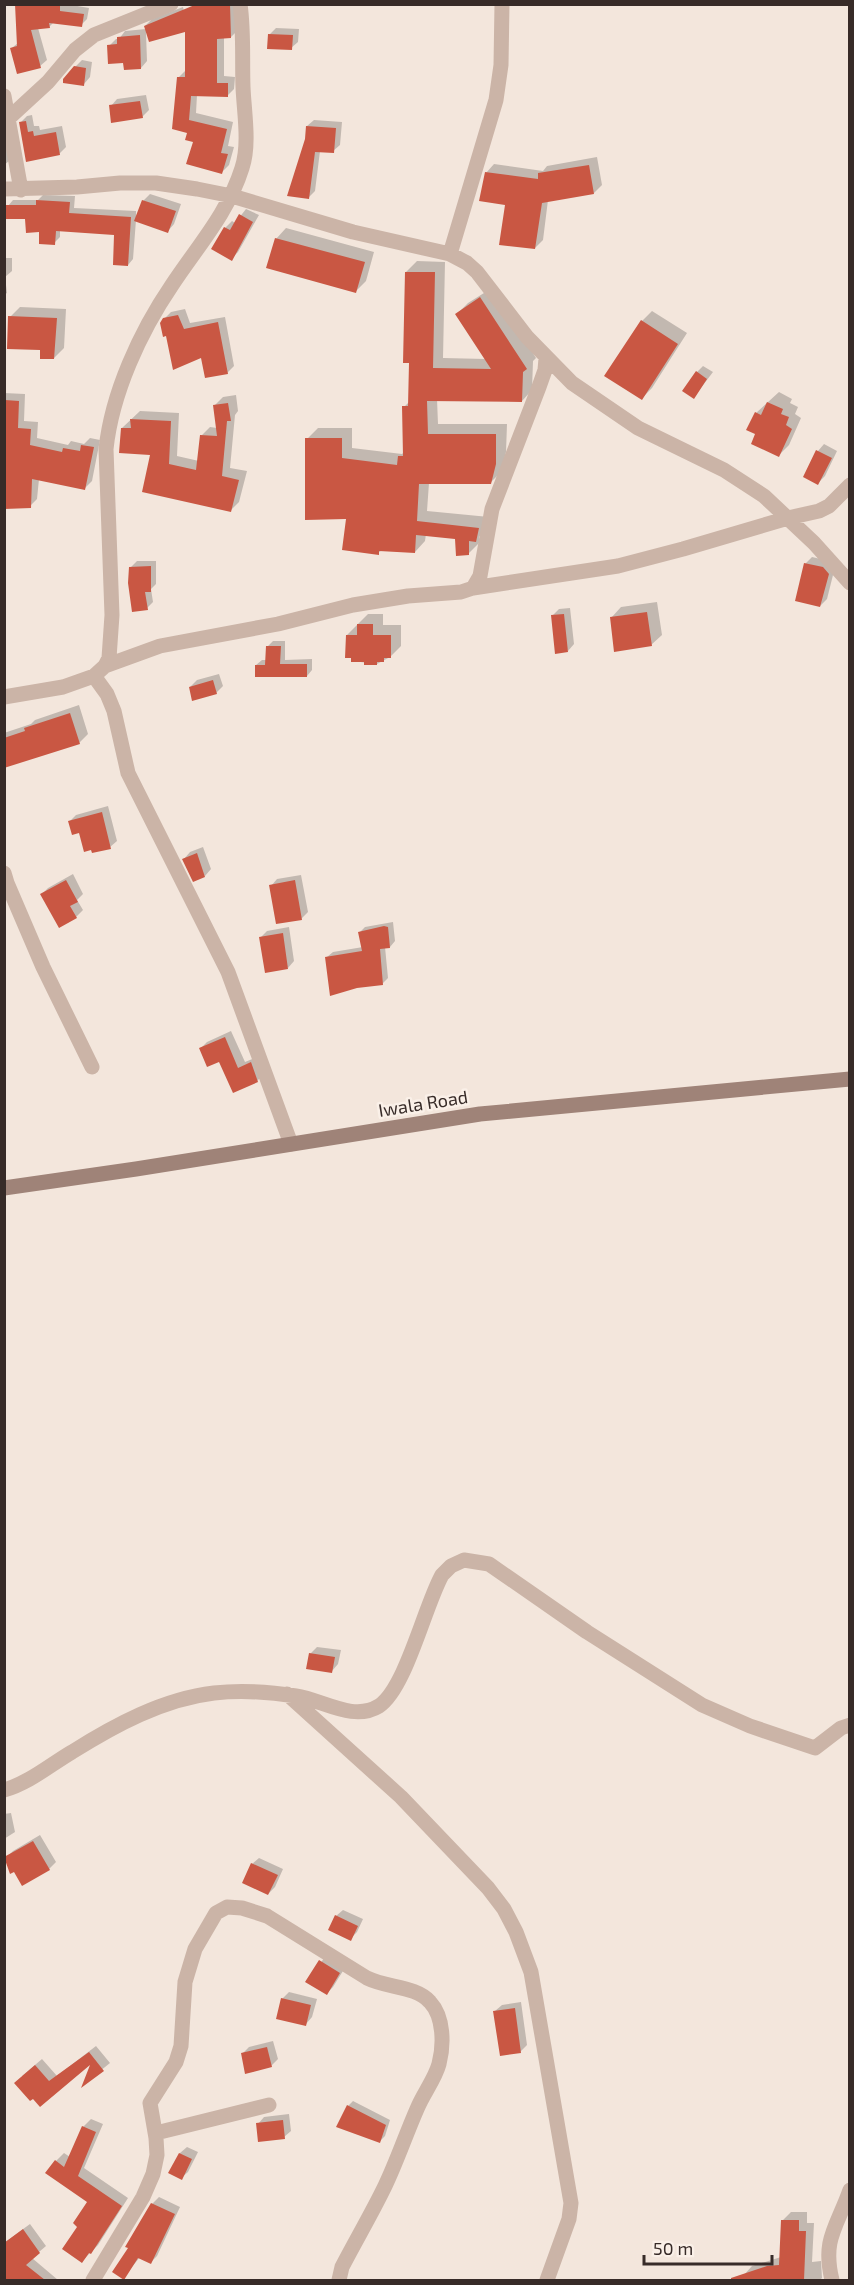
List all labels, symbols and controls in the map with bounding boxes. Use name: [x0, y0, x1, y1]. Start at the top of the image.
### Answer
street label: Iwala Road: [377, 1085, 469, 1121]
scale bar: [644, 2228, 772, 2266]
text: 50 m: [653, 2237, 693, 2259]

